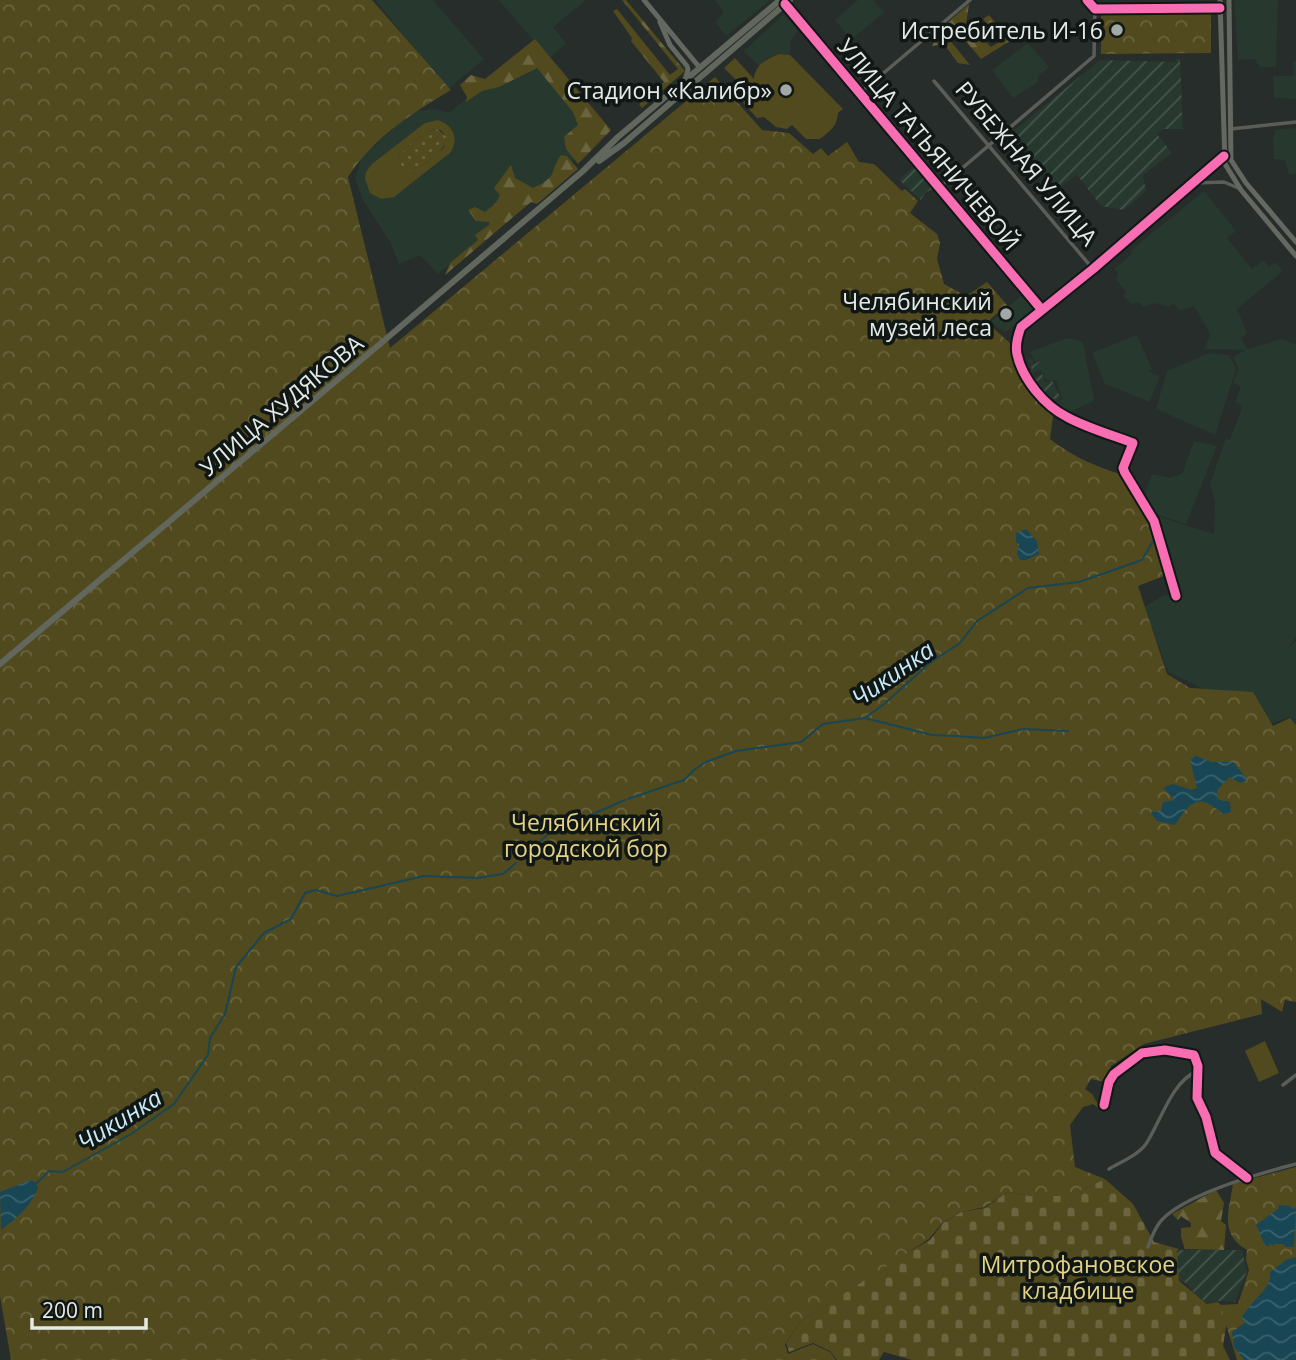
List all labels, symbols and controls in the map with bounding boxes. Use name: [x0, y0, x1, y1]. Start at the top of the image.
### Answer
place label: Истребитель И-16: [901, 14, 1103, 46]
marker: Истребитель И-16: [1109, 22, 1125, 38]
street label: УЛИЦА ТАТЬЯНИЧЕВОЙ: [831, 31, 1027, 257]
place label: Стадион «Калибр»: [567, 74, 772, 106]
street label: РУБЕЖНАЯ УЛИЦА: [949, 74, 1106, 252]
marker: Стадион «Калибр»: [778, 82, 794, 98]
place label: Челябинский музей леса: [842, 285, 992, 343]
marker: Челябинский музей леса: [998, 306, 1014, 322]
street label: УЛИЦА ХУДЯКОВА: [192, 327, 370, 483]
water label: Чикинка: [844, 632, 940, 713]
park label: Челябинский городской бор: [504, 806, 668, 864]
water label: Чикинка: [70, 1080, 168, 1158]
park label: Митрофановское кладбище: [981, 1248, 1175, 1306]
scale bar: [32, 1286, 145, 1330]
text: 200 m: [42, 1296, 103, 1324]

